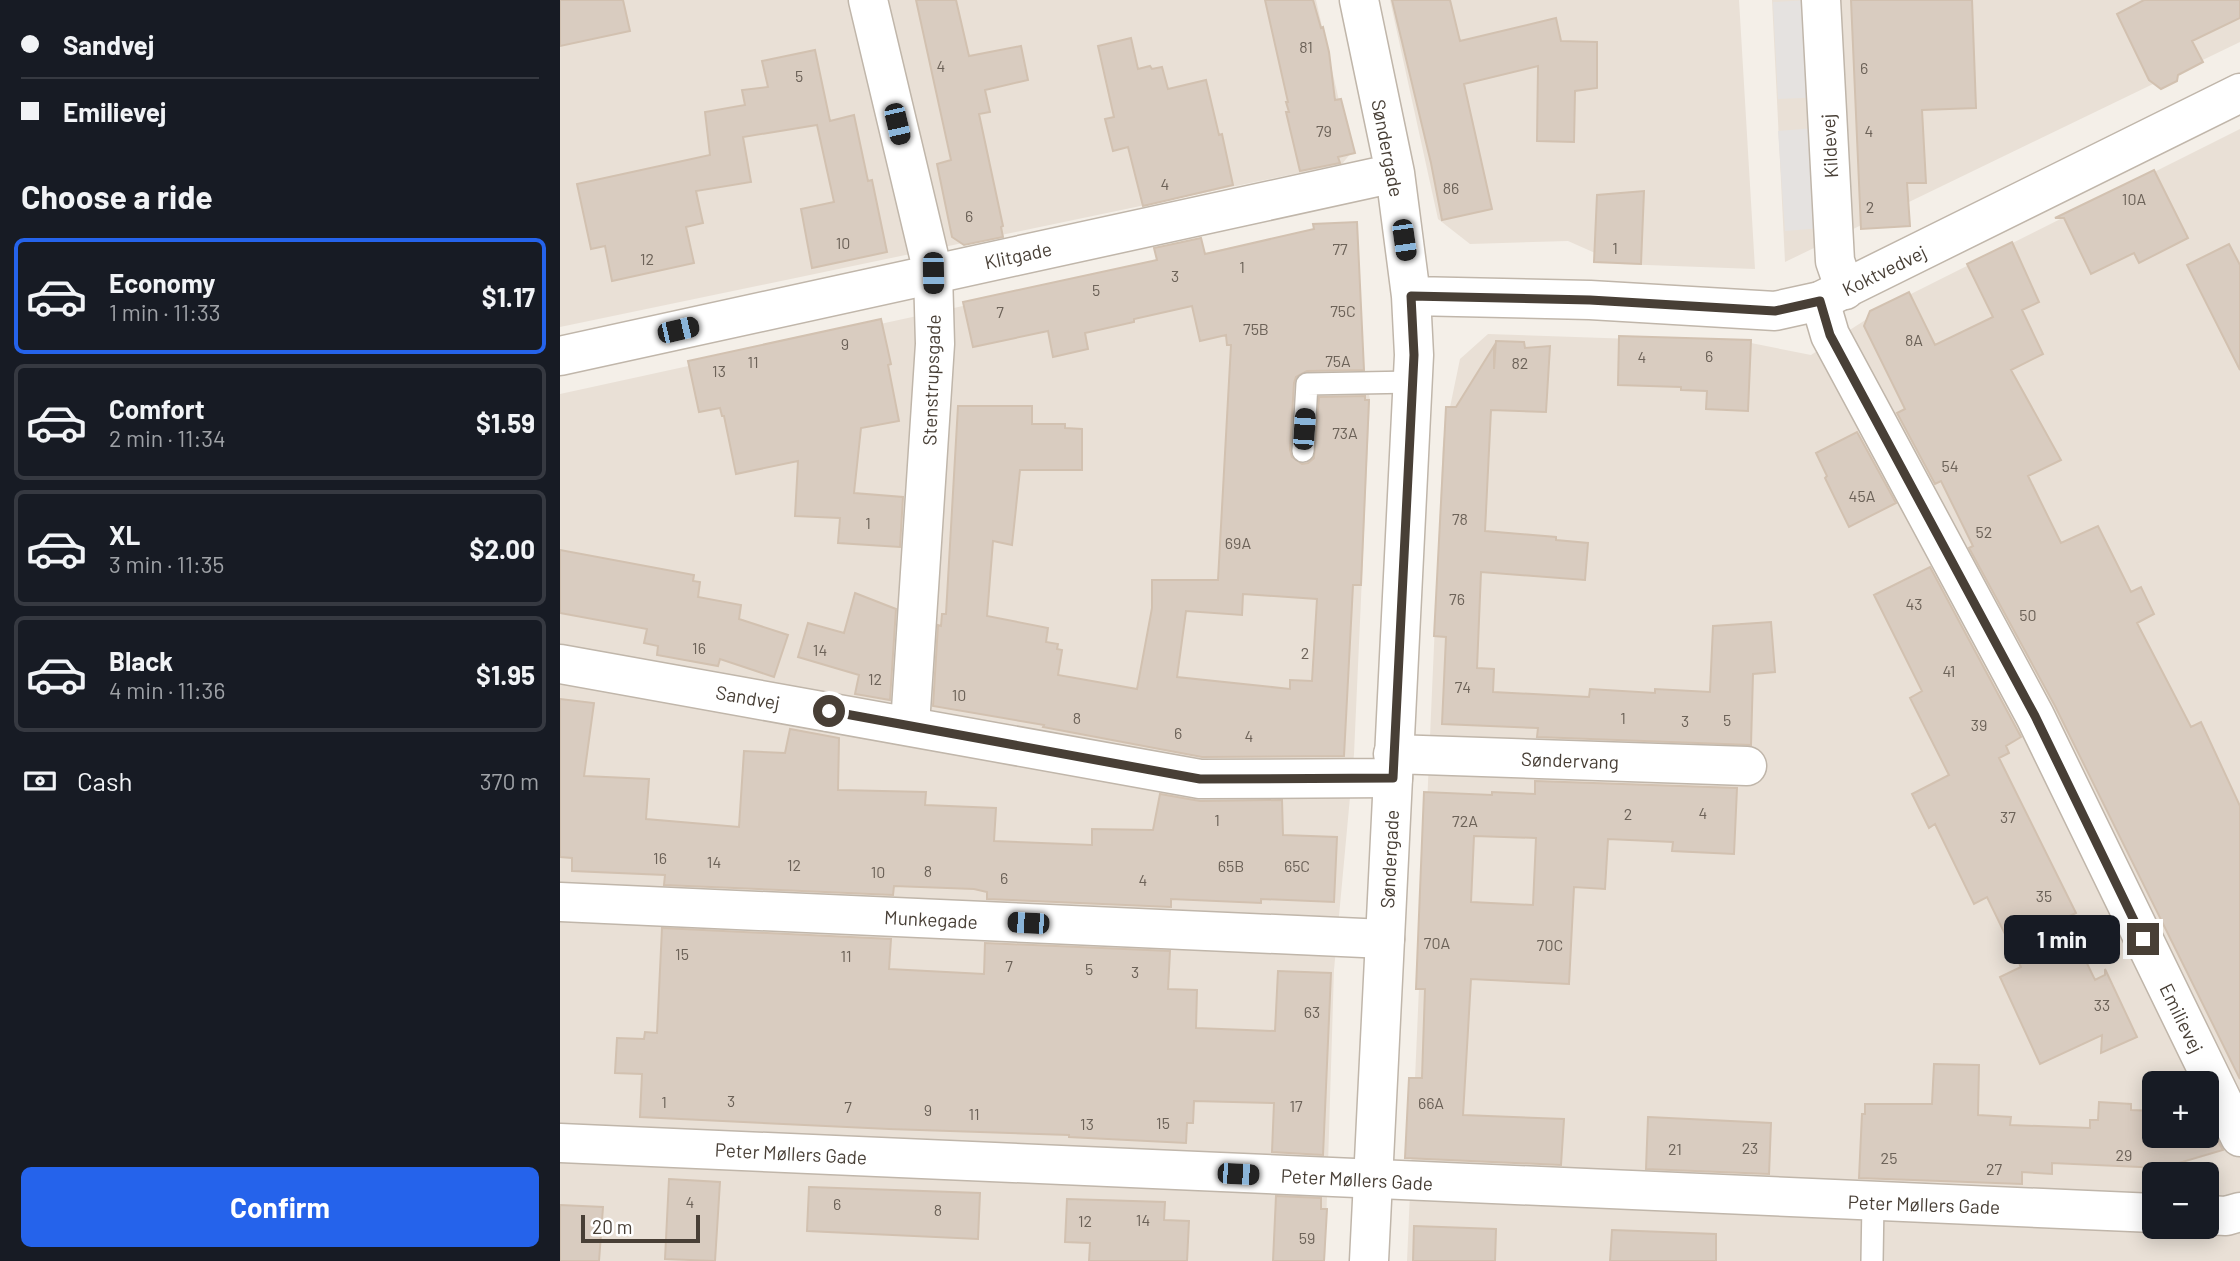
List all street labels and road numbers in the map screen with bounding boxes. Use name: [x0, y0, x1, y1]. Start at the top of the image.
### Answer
street label: Søndergade: [1367, 97, 1409, 199]
street label: Kildevej: [1816, 113, 1842, 179]
street label: Klitgade: [982, 237, 1054, 273]
street label: Koktvedvej: [1838, 240, 1930, 300]
street label: Stenstrupsgade: [917, 314, 945, 446]
street label: Sandvej: [714, 680, 782, 714]
street label: Søndervang: [1521, 747, 1619, 773]
street label: Søndergade: [1375, 809, 1403, 909]
street label: Munkegade: [884, 905, 978, 933]
street label: Emilievej: [2155, 979, 2209, 1057]
street label: Peter Møllers Gade: [714, 1138, 868, 1168]
street label: Peter Møllers Gade: [1280, 1164, 1434, 1194]
street label: Peter Møllers Gade: [1847, 1190, 2001, 1218]

